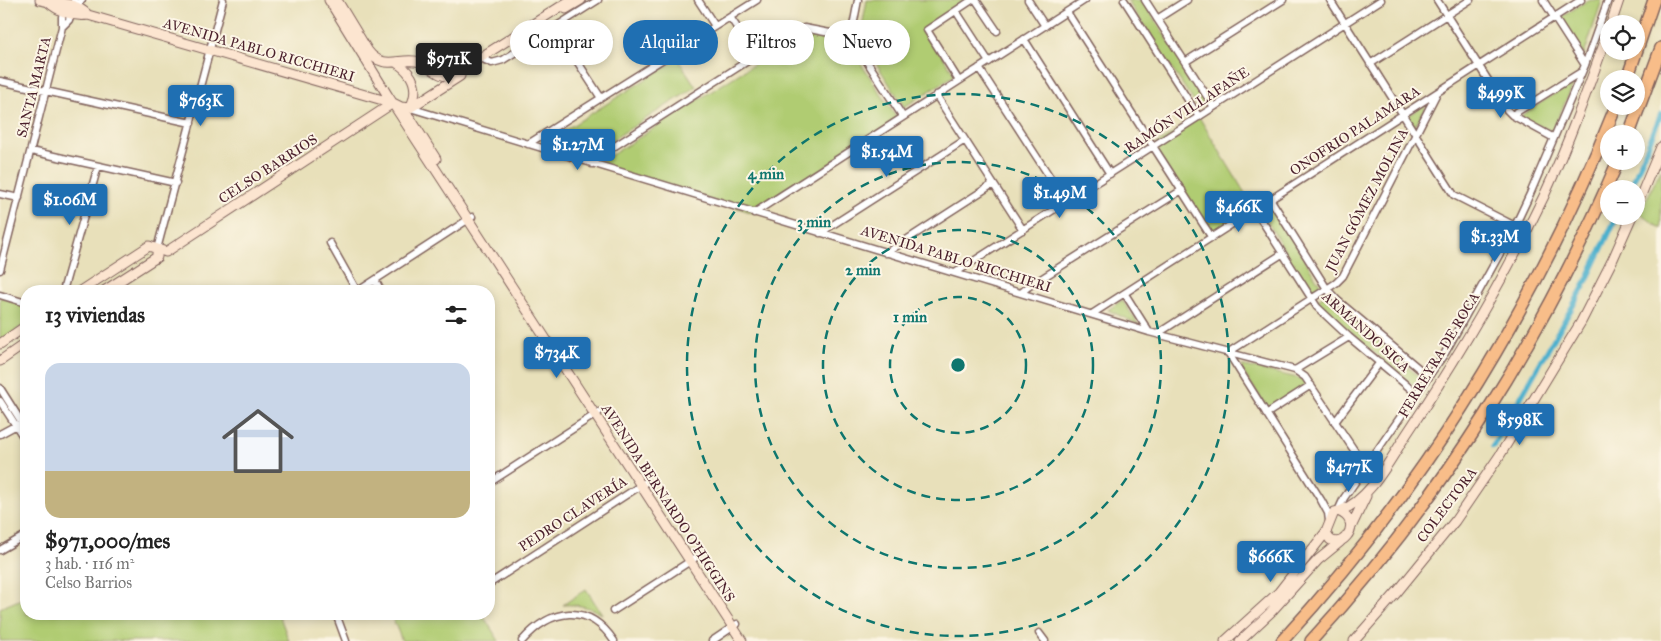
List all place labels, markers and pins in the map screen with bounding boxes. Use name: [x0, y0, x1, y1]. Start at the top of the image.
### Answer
pin: $971K: [414, 42, 484, 85]
pin: $499K: [1466, 76, 1536, 119]
pin: $763K: [166, 84, 236, 127]
pin: $1.27M: [537, 128, 619, 171]
pin: $1.54M: [846, 136, 928, 178]
pin: $1.49M: [1019, 176, 1101, 219]
pin: $1.06M: [29, 184, 111, 226]
pin: $466K: [1204, 190, 1274, 233]
pin: $1.33M: [1454, 220, 1536, 263]
pin: $734K: [522, 336, 592, 379]
centre of rings: [949, 356, 967, 374]
pin: $598K: [1485, 404, 1555, 446]
pin: $477K: [1314, 450, 1384, 493]
pin: $666K: [1236, 540, 1306, 583]

